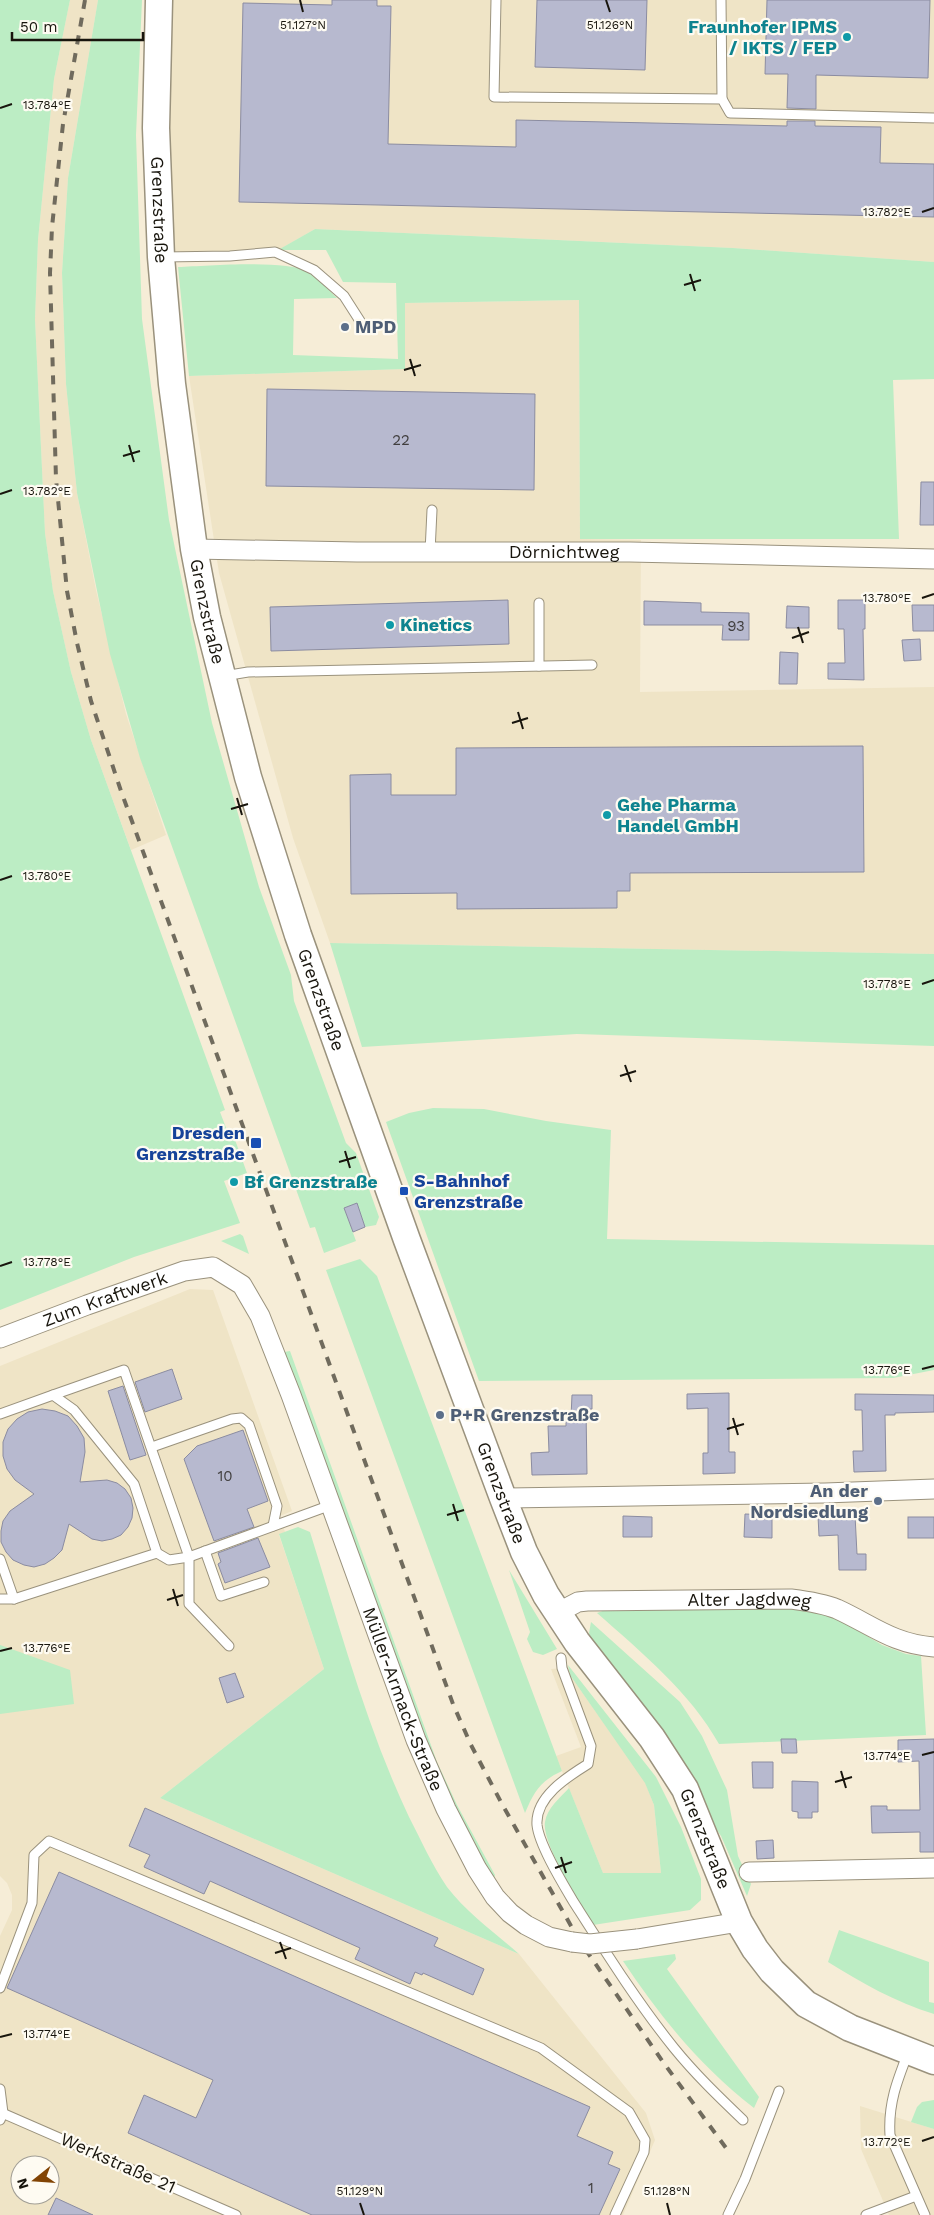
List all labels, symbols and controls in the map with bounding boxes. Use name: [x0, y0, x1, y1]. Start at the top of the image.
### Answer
scale bar: [12, 10, 144, 42]
place label: Fraunhofer IPMS / IKTS / FEP: [688, 16, 837, 58]
text: 50 m: [20, 18, 57, 36]
text: 51.127°N: [280, 18, 326, 32]
text: 51.126°N: [587, 18, 633, 32]
marker: Fraunhofer IPMS / IKTS / FEP: [841, 31, 853, 43]
text: 13.784°E: [23, 98, 71, 112]
street label: Grenzstraße: [147, 156, 173, 264]
text: 13.782°E: [863, 205, 911, 219]
place label: MPD: [355, 316, 396, 337]
marker: MPD: [339, 321, 351, 333]
house number: 22: [392, 431, 410, 449]
text: 13.782°E: [23, 484, 71, 498]
street label: Dörnichtweg: [509, 541, 620, 562]
street label: Grenzstraße: [186, 557, 230, 666]
text: 13.780°E: [863, 591, 912, 605]
place label: Kinetics: [400, 614, 472, 635]
house number: 93: [727, 617, 745, 635]
marker: Kinetics: [384, 619, 396, 631]
place label: Gehe Pharma Handel GmbH: [617, 794, 739, 836]
marker: Gehe Pharma Handel GmbH: [601, 809, 613, 821]
text: 13.780°E: [23, 869, 72, 883]
street label: Grenzstraße: [294, 946, 350, 1054]
text: 13.778°E: [863, 977, 911, 991]
place label: Dresden Grenzstraße: [136, 1122, 245, 1164]
marker: Dresden Grenzstraße: [249, 1136, 263, 1150]
place label: S-Bahnhof Grenzstraße: [414, 1170, 523, 1212]
place label: Bf Grenzstraße: [244, 1171, 378, 1192]
marker: Bf Grenzstraße: [228, 1176, 240, 1188]
marker: S-Bahnhof Grenzstraße: [398, 1185, 410, 1197]
text: 13.778°E: [23, 1255, 71, 1269]
street label: Zum Kraftwerk: [40, 1267, 170, 1331]
text: 13.776°E: [863, 1363, 911, 1377]
place label: P+R Grenzstraße: [450, 1404, 600, 1425]
marker: P+R Grenzstraße: [434, 1409, 446, 1421]
street label: Grenzstraße: [473, 1439, 531, 1547]
house number: 10: [217, 1467, 233, 1485]
place label: An der Nordsiedlung: [750, 1480, 869, 1522]
marker: An der Nordsiedlung: [872, 1495, 884, 1507]
street label: Alter Jagdweg: [687, 1588, 813, 1612]
street label: Müller-Armack-Straße: [359, 1604, 448, 1794]
text: 13.776°E: [23, 1641, 71, 1655]
text: 13.774°E: [864, 1749, 911, 1763]
street label: Grenzstraße: [676, 1785, 735, 1892]
text: 13.774°E: [24, 2027, 71, 2041]
street label: Werkstraße 21: [57, 2128, 179, 2197]
text: 13.772°E: [863, 2135, 911, 2149]
north arrow: [10, 2155, 60, 2205]
text: N: [13, 2177, 32, 2191]
house number: 1: [588, 2179, 594, 2197]
text: 51.129°N: [337, 2184, 383, 2198]
text: 51.128°N: [644, 2184, 690, 2198]

